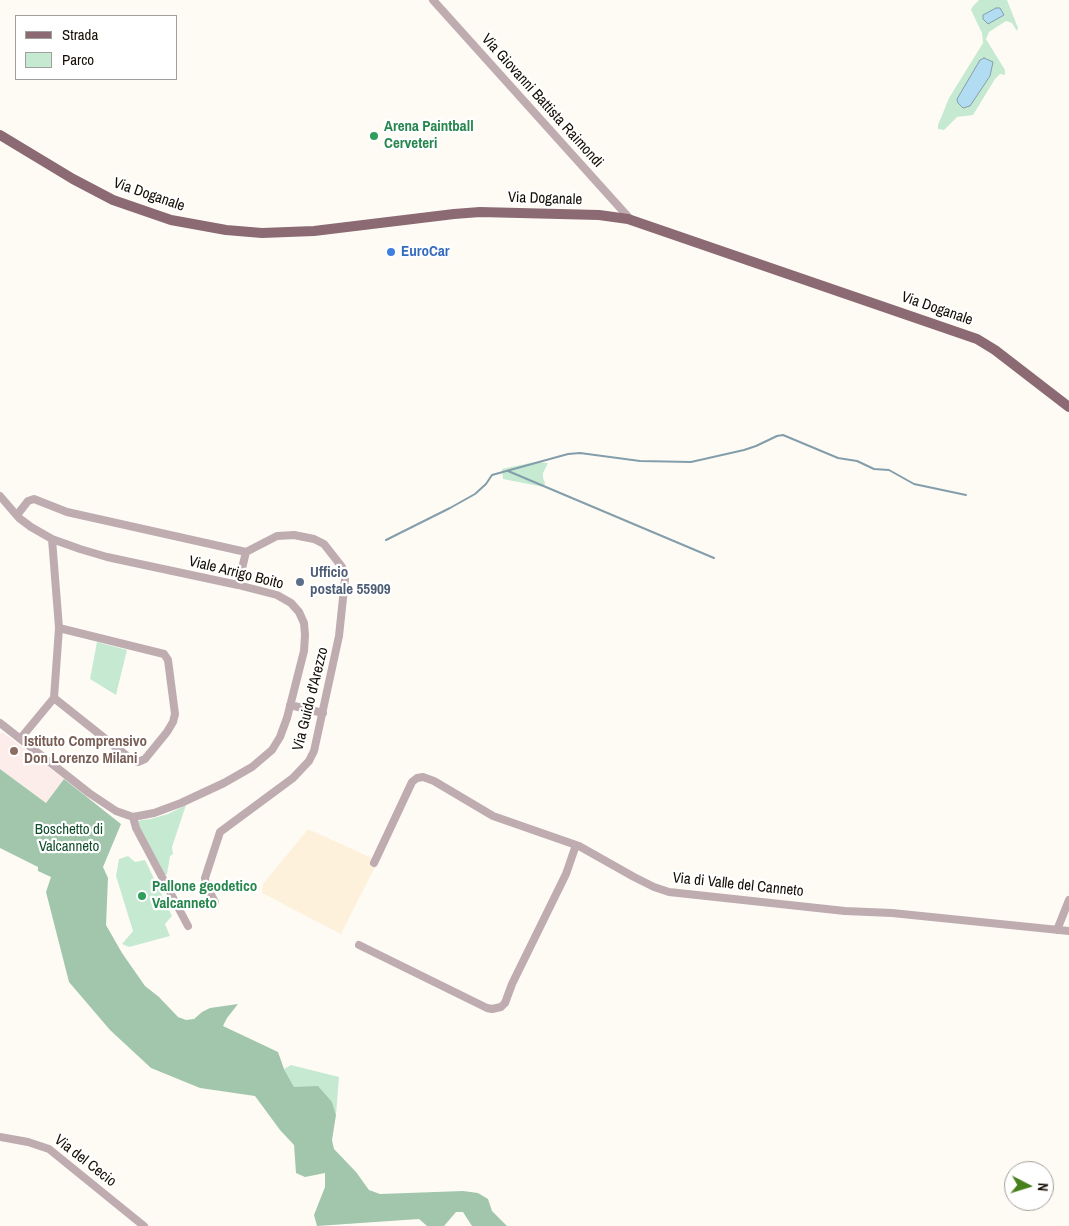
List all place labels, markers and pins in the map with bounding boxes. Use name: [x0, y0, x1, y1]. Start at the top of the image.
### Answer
place label: Arena Paintball Cerveteri: [384, 118, 474, 153]
marker: Arena Paintball Cerveteri: [368, 130, 380, 142]
place label: EuroCar: [401, 243, 450, 261]
marker: EuroCar: [385, 246, 397, 258]
place label: Ufficio postale 55909: [310, 564, 391, 599]
marker: Ufficio postale 55909: [294, 576, 306, 588]
place label: Istituto Comprensivo Don Lorenzo Milani: [24, 733, 147, 768]
marker: Istituto Comprensivo Don Lorenzo Milani: [8, 745, 20, 757]
place label: Pallone geodetico Valcanneto: [152, 878, 257, 913]
marker: Pallone geodetico Valcanneto: [136, 890, 148, 902]

